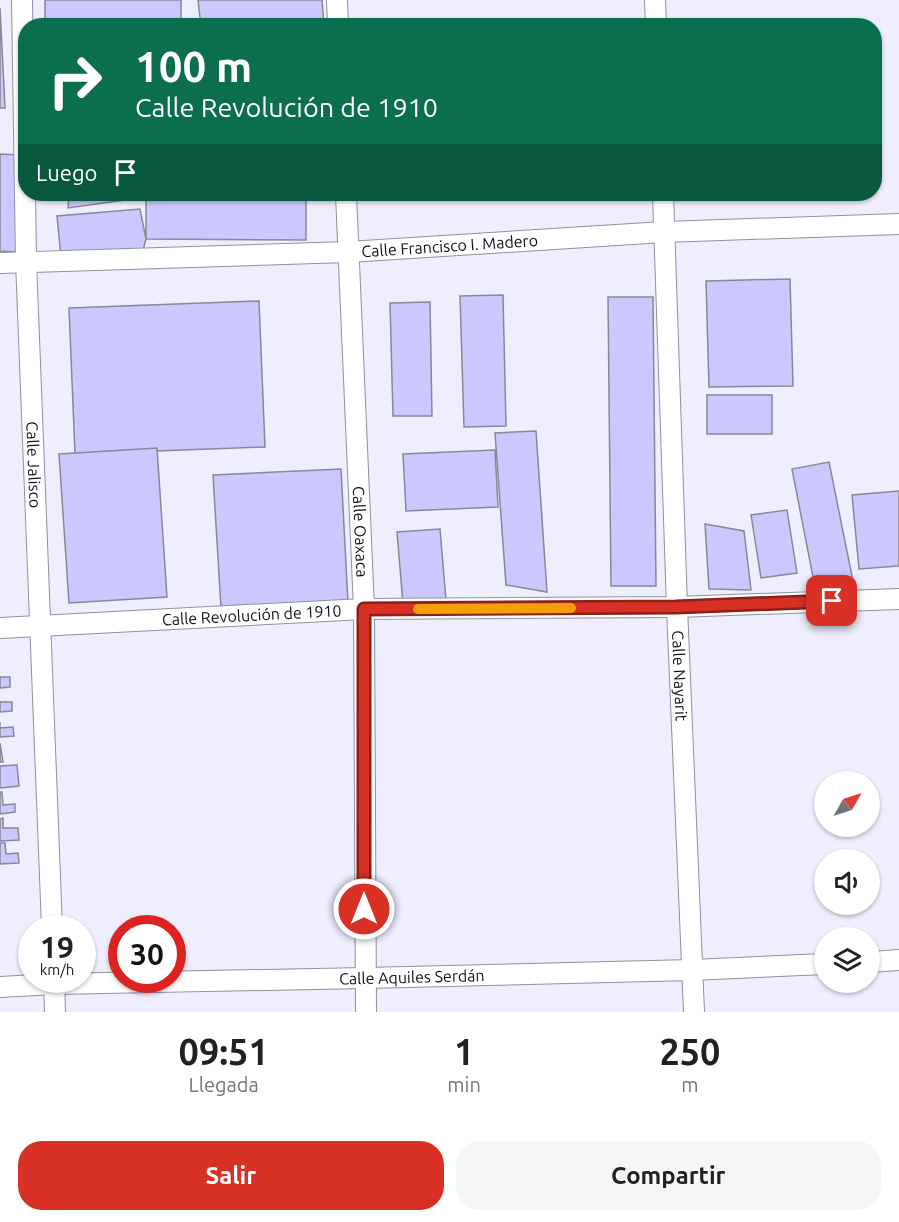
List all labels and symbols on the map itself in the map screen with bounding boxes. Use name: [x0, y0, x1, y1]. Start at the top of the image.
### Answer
street label: Calle Francisco I. Madero: [361, 231, 538, 260]
street label: Calle Jalisco: [23, 421, 45, 509]
street label: Calle Oaxaca: [350, 486, 372, 578]
pin: [806, 575, 857, 626]
street label: Calle Revolución de 1910: [161, 601, 342, 629]
street label: Calle Nayarit: [669, 630, 691, 722]
north arrow: [814, 771, 880, 837]
position arrow: [332, 877, 396, 941]
speed limit sign: 30: [108, 915, 186, 993]
street label: Calle Aquiles Serdán: [339, 966, 485, 987]

